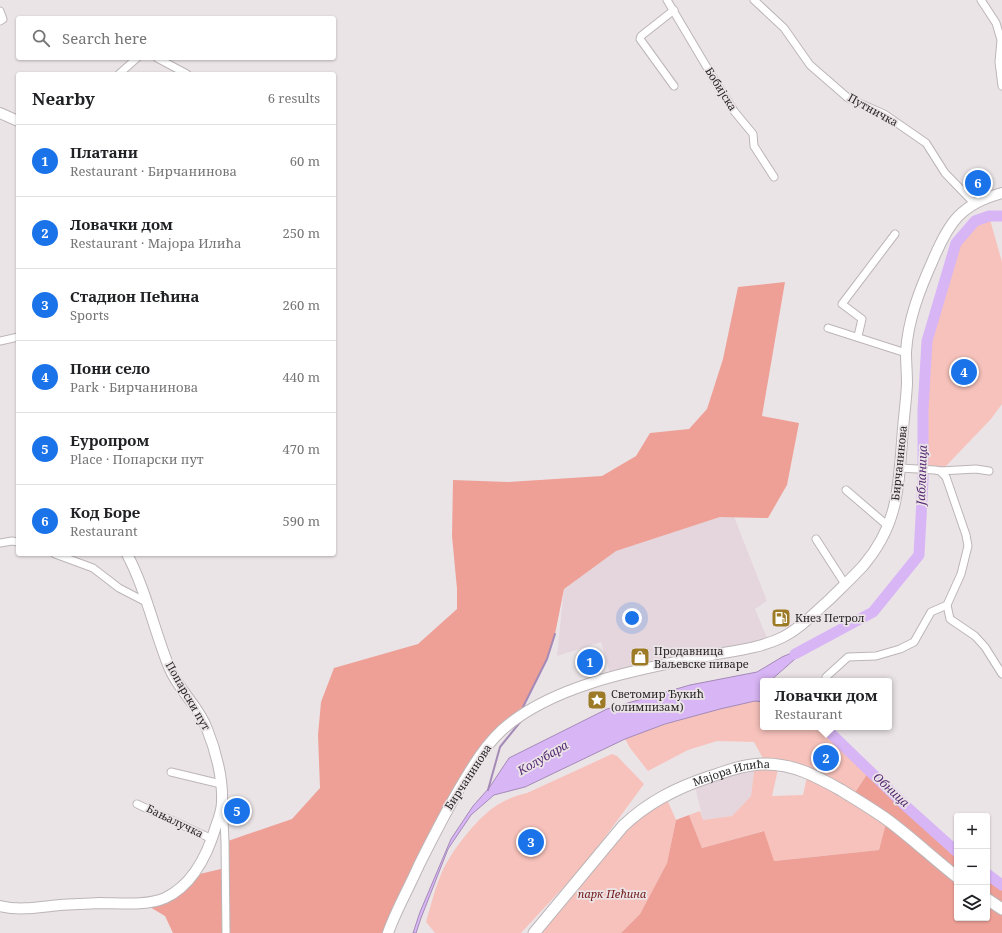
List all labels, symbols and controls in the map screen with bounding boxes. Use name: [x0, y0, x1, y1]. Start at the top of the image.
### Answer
search box: [16, 16, 336, 60]
icon: search: [30, 27, 52, 49]
text: Search here: [62, 28, 147, 48]
street label: Бобијска: [702, 64, 741, 113]
text: Nearby: [32, 87, 95, 110]
text: 6 results: [268, 89, 320, 107]
street label: Путничка: [845, 90, 901, 130]
text: Платани: [70, 142, 138, 162]
text: 1: [41, 152, 49, 170]
text: 60 m: [290, 152, 320, 170]
text: Restaurant · Бирчанинова: [70, 162, 237, 180]
pin: 6: [965, 168, 991, 198]
text: Ловачки дом: [70, 214, 173, 234]
text: 2: [41, 224, 49, 242]
text: 250 m: [283, 224, 320, 242]
text: Restaurant · Мајора Илића: [70, 234, 241, 252]
text: Стадион Пећина: [70, 286, 199, 306]
text: 3: [41, 296, 49, 314]
text: 260 m: [283, 296, 320, 314]
text: Sports: [70, 306, 109, 324]
pin: 4: [951, 357, 977, 387]
text: Пони село: [70, 358, 150, 378]
text: 4: [41, 368, 49, 386]
text: 440 m: [283, 368, 320, 386]
text: Park · Бирчанинова: [70, 378, 198, 396]
street label: Бирчанинова: [887, 425, 910, 501]
text: Еуропром: [70, 430, 149, 450]
text: 5: [41, 440, 49, 458]
text: 470 m: [283, 440, 320, 458]
water label: Јабланица: [912, 445, 931, 507]
text: Place · Попарски пут: [70, 450, 204, 468]
text: Код Боре: [70, 502, 140, 522]
text: 6: [41, 512, 49, 530]
text: 590 m: [283, 512, 320, 530]
text: Restaurant: [70, 522, 138, 540]
fuel station icon: Кнез Петрол: [770, 607, 792, 629]
your location: [622, 608, 642, 628]
place label: Кнез Петрол: [795, 610, 865, 625]
place label: Продавница Ваљевске пиваре: [654, 643, 749, 671]
shop icon: Продавница Ваљевске пиваре: [629, 646, 651, 668]
pin: 1: [577, 647, 603, 677]
street label: Попарски пут: [163, 659, 214, 733]
popup: [760, 678, 892, 730]
text: Ловачки дом: [775, 685, 877, 705]
place label: Светомир Ђукић (олимпизам): [611, 686, 704, 714]
place icon: Светомир Ђукић (олимпизам): [586, 689, 608, 711]
text: Restaurant: [775, 705, 842, 723]
water label: Колубара: [513, 736, 571, 779]
street label: Бирчанинова: [441, 741, 494, 812]
pin: 2: [813, 743, 839, 773]
street label: Мајора Илића: [690, 756, 770, 789]
water label: Обница: [869, 768, 913, 811]
pin: 5: [224, 796, 250, 826]
street label: Бањалучка: [144, 800, 206, 841]
map controls: [954, 813, 990, 921]
button: +: [954, 813, 990, 849]
pin: 3: [518, 827, 544, 857]
button: −: [954, 849, 990, 885]
button: layers: [954, 885, 990, 921]
park label: парк Пећина: [578, 886, 647, 901]

